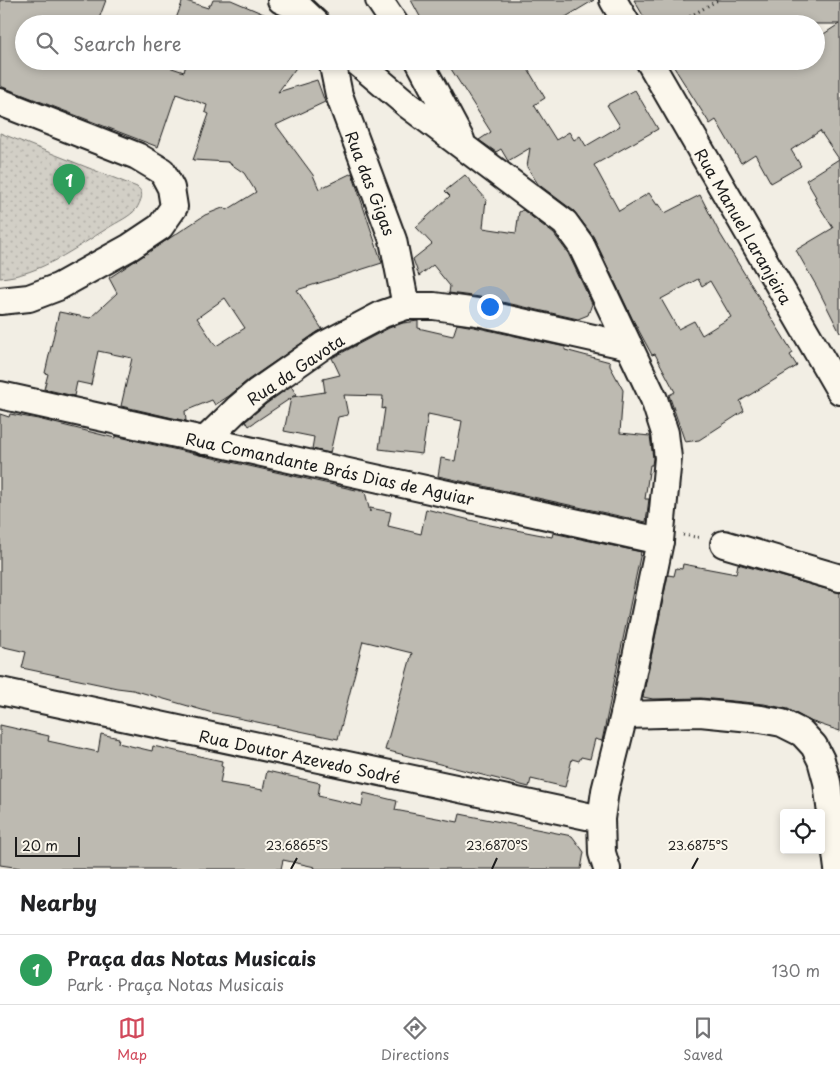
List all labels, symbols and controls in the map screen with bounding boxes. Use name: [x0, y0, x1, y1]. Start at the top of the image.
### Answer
search box: [15, 15, 825, 70]
icon: search: [33, 29, 61, 57]
text: Search here: [73, 29, 182, 57]
street label: Rua das Gigas: [340, 127, 402, 239]
street label: Rua Manuel Laranjeira: [689, 143, 799, 309]
pin: 1: [53, 164, 85, 205]
your location: [477, 294, 503, 320]
street label: Rua da Gavota: [242, 327, 349, 410]
street label: Rua Comandante Brás Dias de Aguiar: [184, 426, 477, 510]
street label: Rua Doutor Azevedo Sodré: [197, 723, 403, 789]
map controls: [780, 809, 825, 854]
button: locate: [780, 809, 825, 854]
scale bar: [15, 834, 80, 857]
text: 20 m: [22, 835, 58, 856]
text: 23.6865°S: [266, 836, 328, 854]
text: 23.6870°S: [466, 836, 528, 854]
text: 23.6875°S: [668, 836, 728, 854]
text: Nearby: [20, 886, 97, 918]
text: Praça das Notas Musicais: [67, 944, 316, 972]
text: 1: [32, 958, 40, 982]
text: 130 m: [772, 958, 820, 982]
text: Park · Praça Notas Musicais: [67, 972, 284, 996]
tab: Map: [117, 1014, 147, 1065]
tab: Directions: [381, 1014, 449, 1065]
tab: Saved: [683, 1014, 723, 1065]

